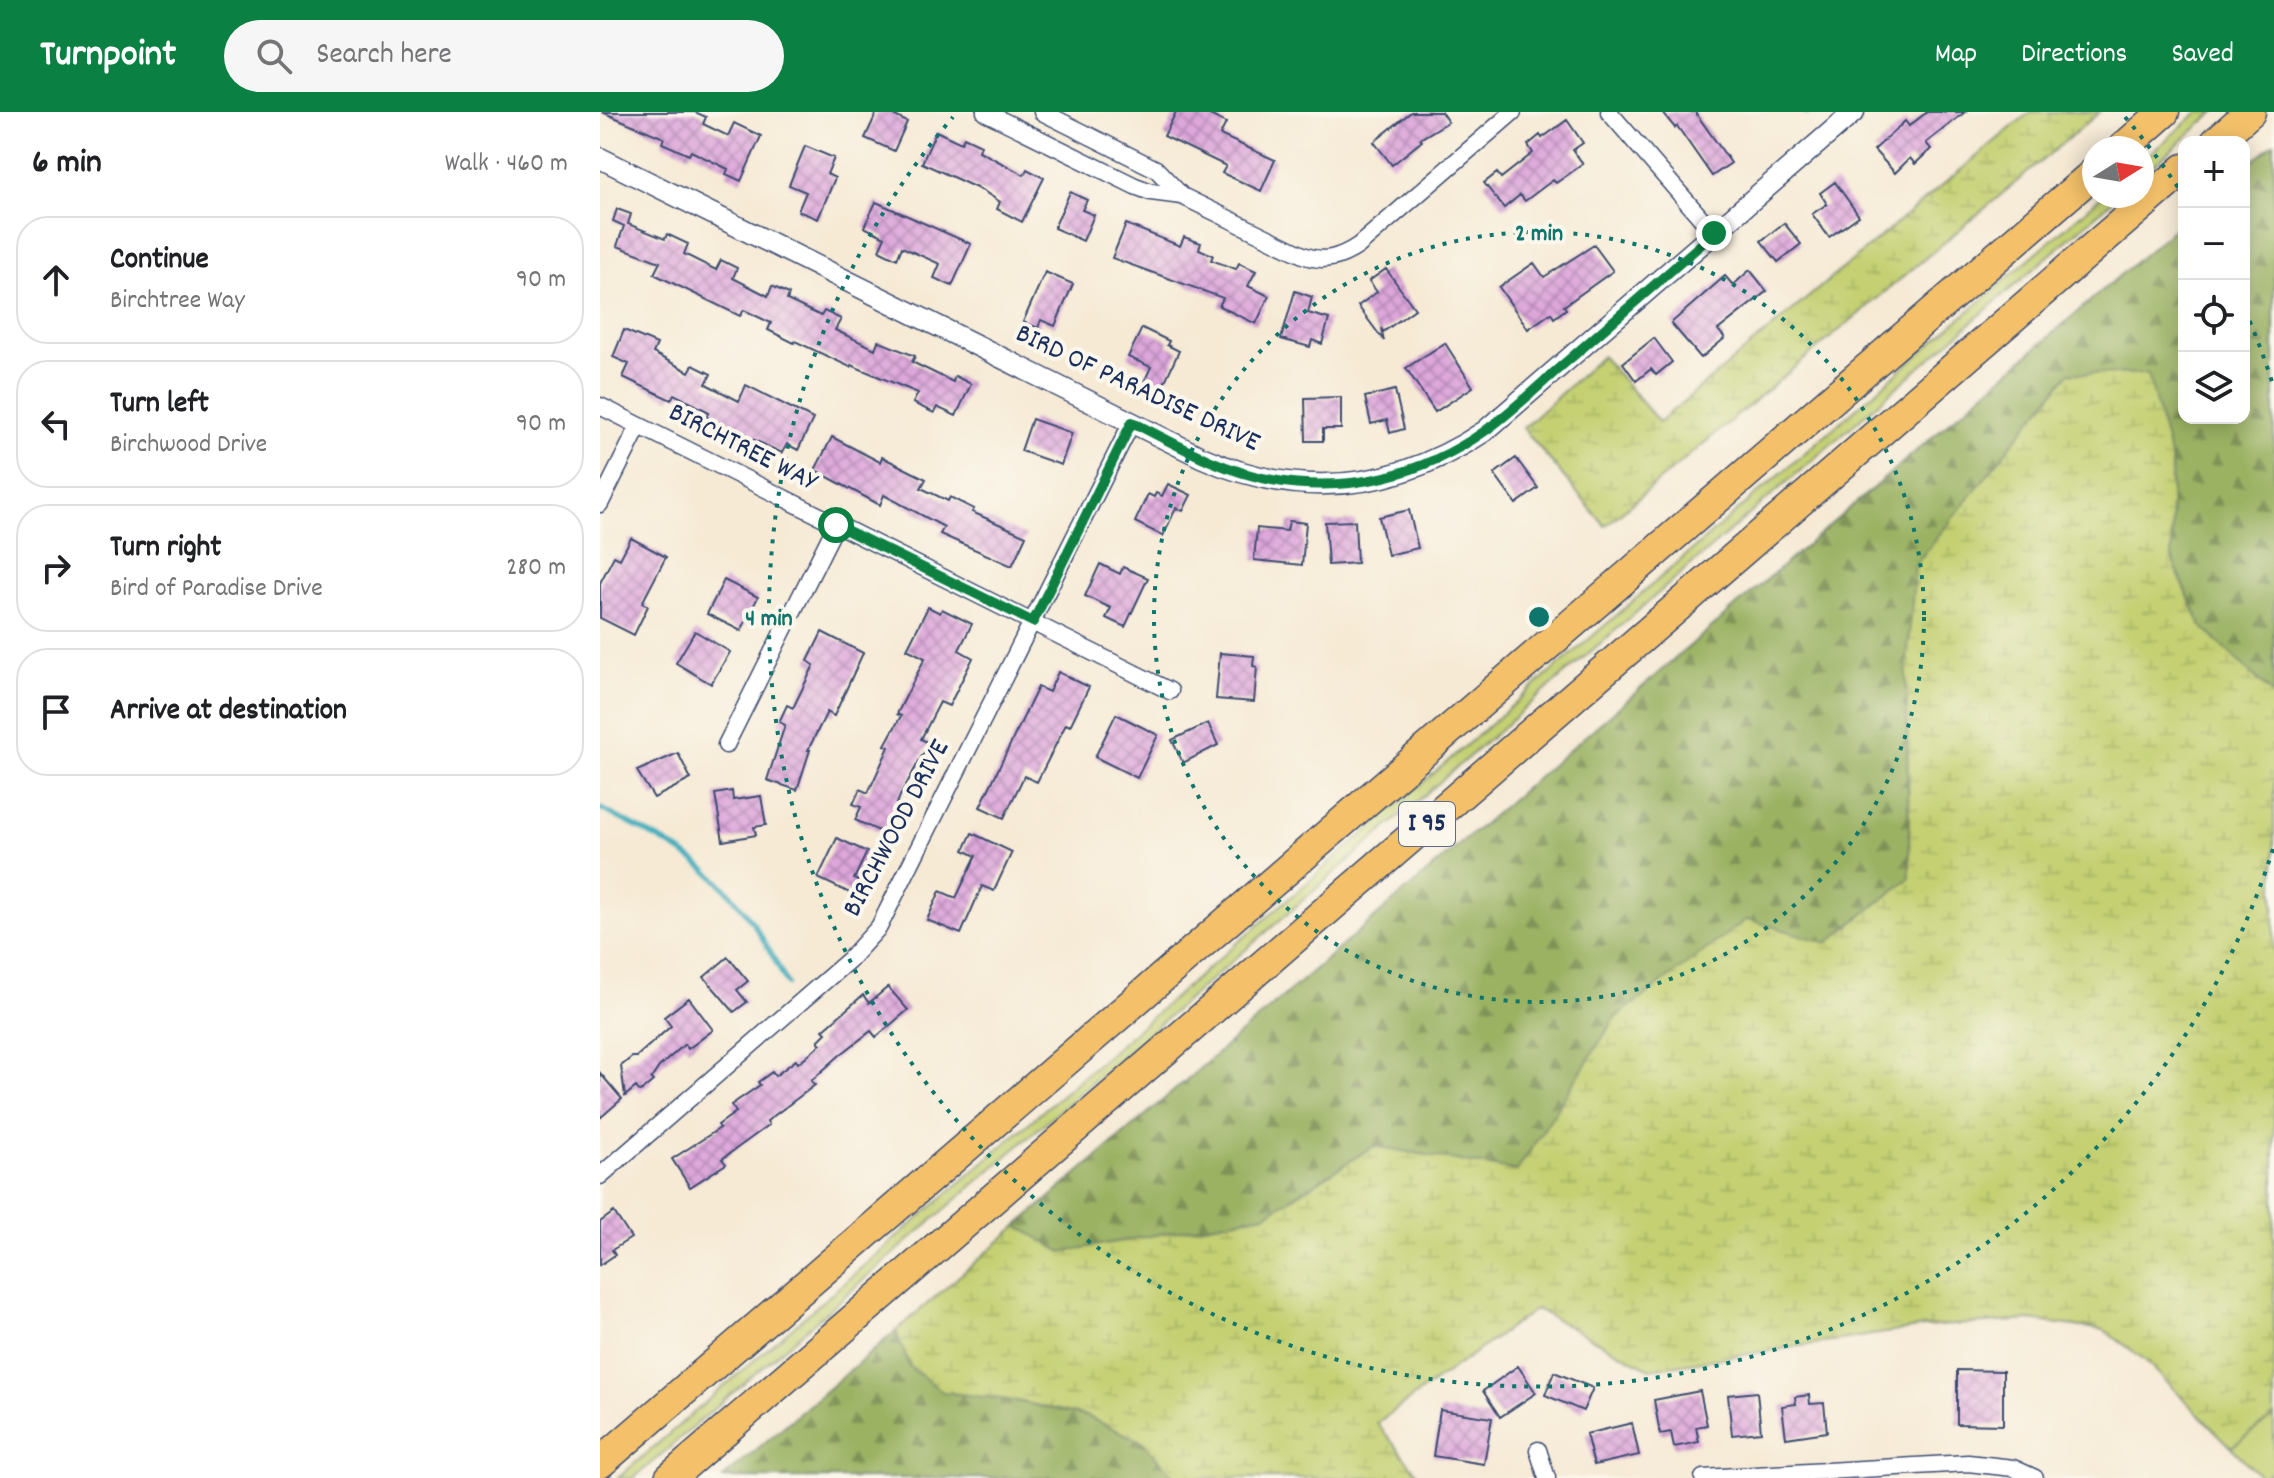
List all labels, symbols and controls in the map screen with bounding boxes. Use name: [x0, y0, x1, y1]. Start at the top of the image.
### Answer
search box: [224, 20, 784, 92]
text: Turnpoint: [40, 29, 176, 84]
icon: search: [252, 34, 296, 78]
text: Search here: [316, 35, 452, 78]
text: Map: [1935, 36, 1977, 76]
text: Directions: [2021, 36, 2127, 76]
text: Saved: [2171, 36, 2234, 76]
north arrow: [2082, 136, 2154, 208]
map controls: [2178, 136, 2250, 424]
button: +: [2178, 136, 2250, 208]
text: 6 min: [32, 140, 102, 189]
text: Walk · 460 m: [445, 146, 568, 183]
button: −: [2178, 208, 2250, 280]
route end: [1696, 215, 1732, 251]
text: 2 min: [1515, 218, 1563, 252]
text: Continue: [110, 240, 209, 283]
icon: ahead: [34, 258, 78, 302]
text: 90 m: [516, 262, 566, 299]
button: locate: [2178, 280, 2250, 352]
text: Birchtree Way: [110, 283, 245, 320]
street label: BIRD OF PARADISE DRIVE: [1008, 316, 1266, 464]
button: layers: [2178, 352, 2250, 424]
text: Turn left: [110, 384, 209, 427]
street label: BIRCHTREE WAY: [661, 394, 824, 504]
icon: left: [34, 402, 78, 446]
text: 90 m: [516, 406, 566, 443]
text: Birchwood Drive: [110, 427, 267, 464]
route start: [818, 507, 854, 543]
text: Turn right: [110, 528, 221, 571]
icon: right: [34, 546, 78, 590]
text: 280 m: [506, 550, 566, 587]
text: Bird of Paradise Drive: [110, 571, 323, 608]
text: 4 min: [745, 603, 793, 637]
centre of rings: [1525, 603, 1553, 631]
icon: arrive: [34, 690, 78, 734]
text: Arrive at destination: [110, 691, 347, 734]
street label: BIRCHWOOD DRIVE: [834, 733, 962, 925]
road number: I 95: [1399, 802, 1455, 846]

